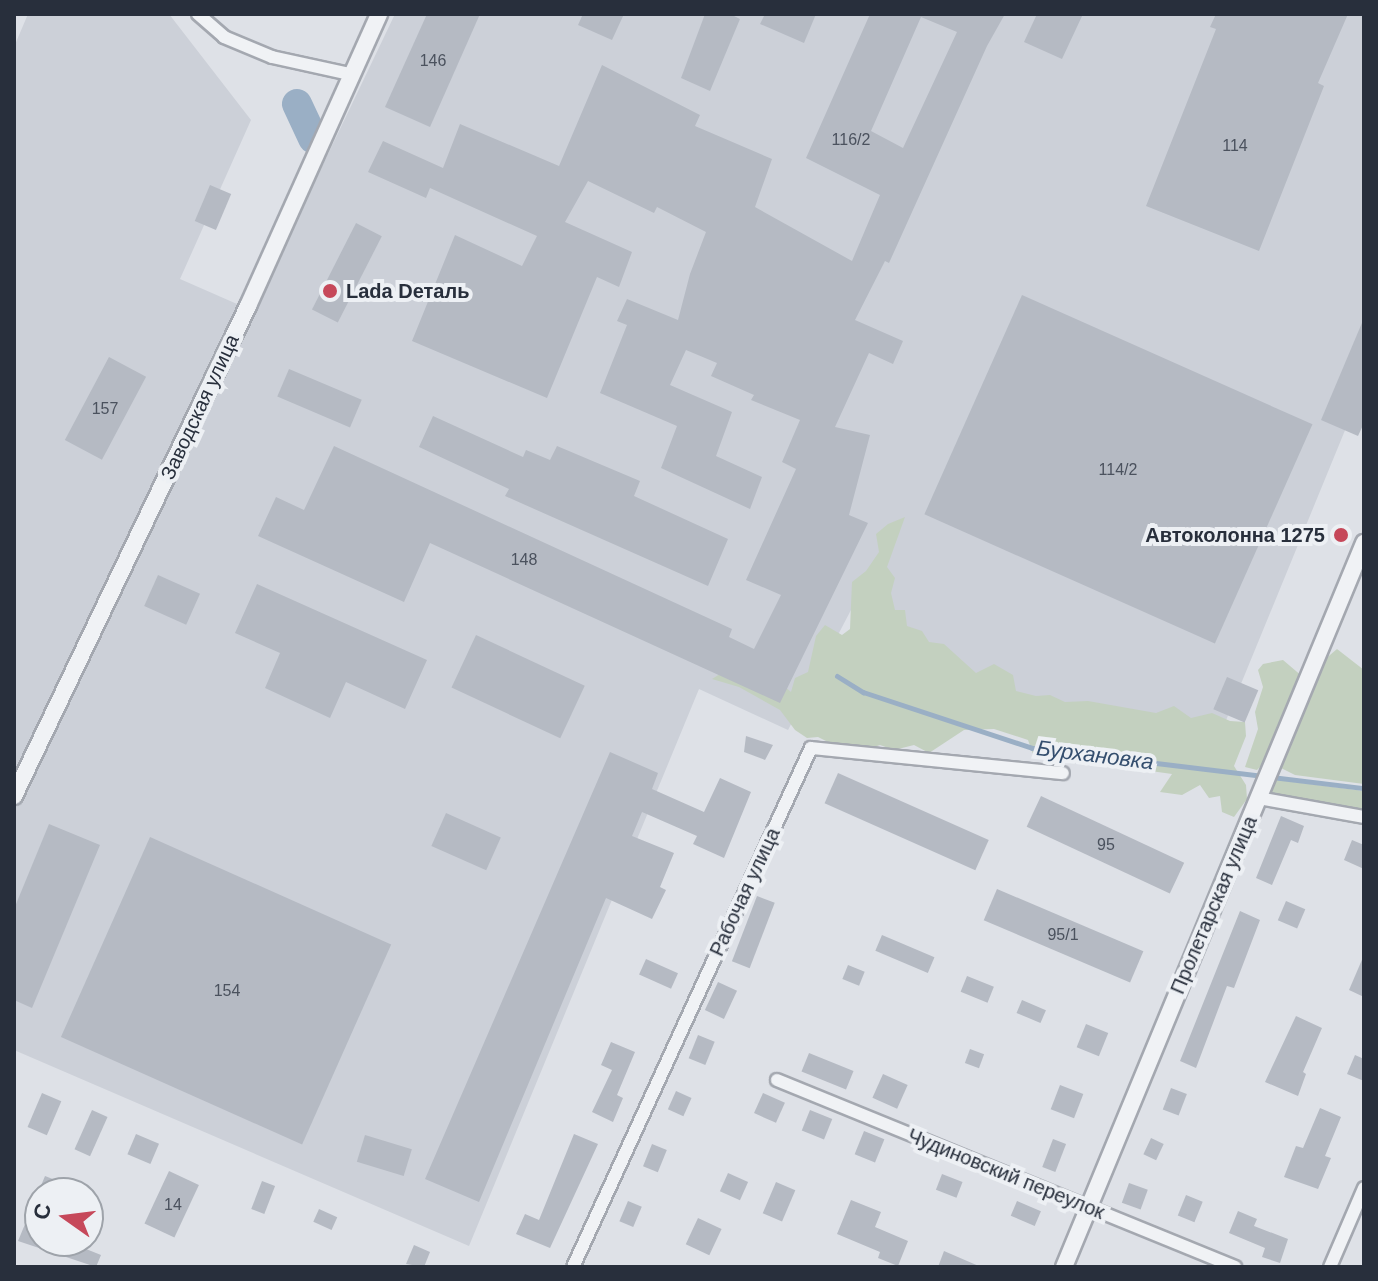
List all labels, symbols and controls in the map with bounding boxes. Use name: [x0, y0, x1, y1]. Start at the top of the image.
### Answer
house number: 146: [420, 51, 446, 71]
house number: 116/2: [832, 130, 870, 150]
house number: 114: [1222, 136, 1248, 156]
place label: Lada Dеталь: [346, 279, 469, 303]
marker: Lada Dеталь: [321, 282, 339, 300]
street label: Заводская улица: [156, 330, 244, 484]
house number: 157: [92, 399, 118, 419]
house number: 114/2: [1099, 460, 1137, 480]
place label: Автоколонна 1275: [1145, 523, 1325, 547]
marker: Автоколонна 1275: [1332, 526, 1350, 544]
house number: 148: [511, 550, 537, 570]
water label: Бурхановка: [1035, 735, 1155, 775]
street label: Пролетарская улица: [1166, 812, 1262, 998]
street label: Рабочая улица: [705, 824, 785, 960]
house number: 95: [1097, 835, 1115, 855]
house number: 95/1: [1047, 925, 1079, 945]
house number: 154: [214, 981, 240, 1001]
street label: Чудиновский переулок: [904, 1124, 1108, 1224]
north arrow: [24, 1177, 104, 1257]
house number: 14: [164, 1195, 182, 1215]
text: С: [28, 1201, 56, 1222]

